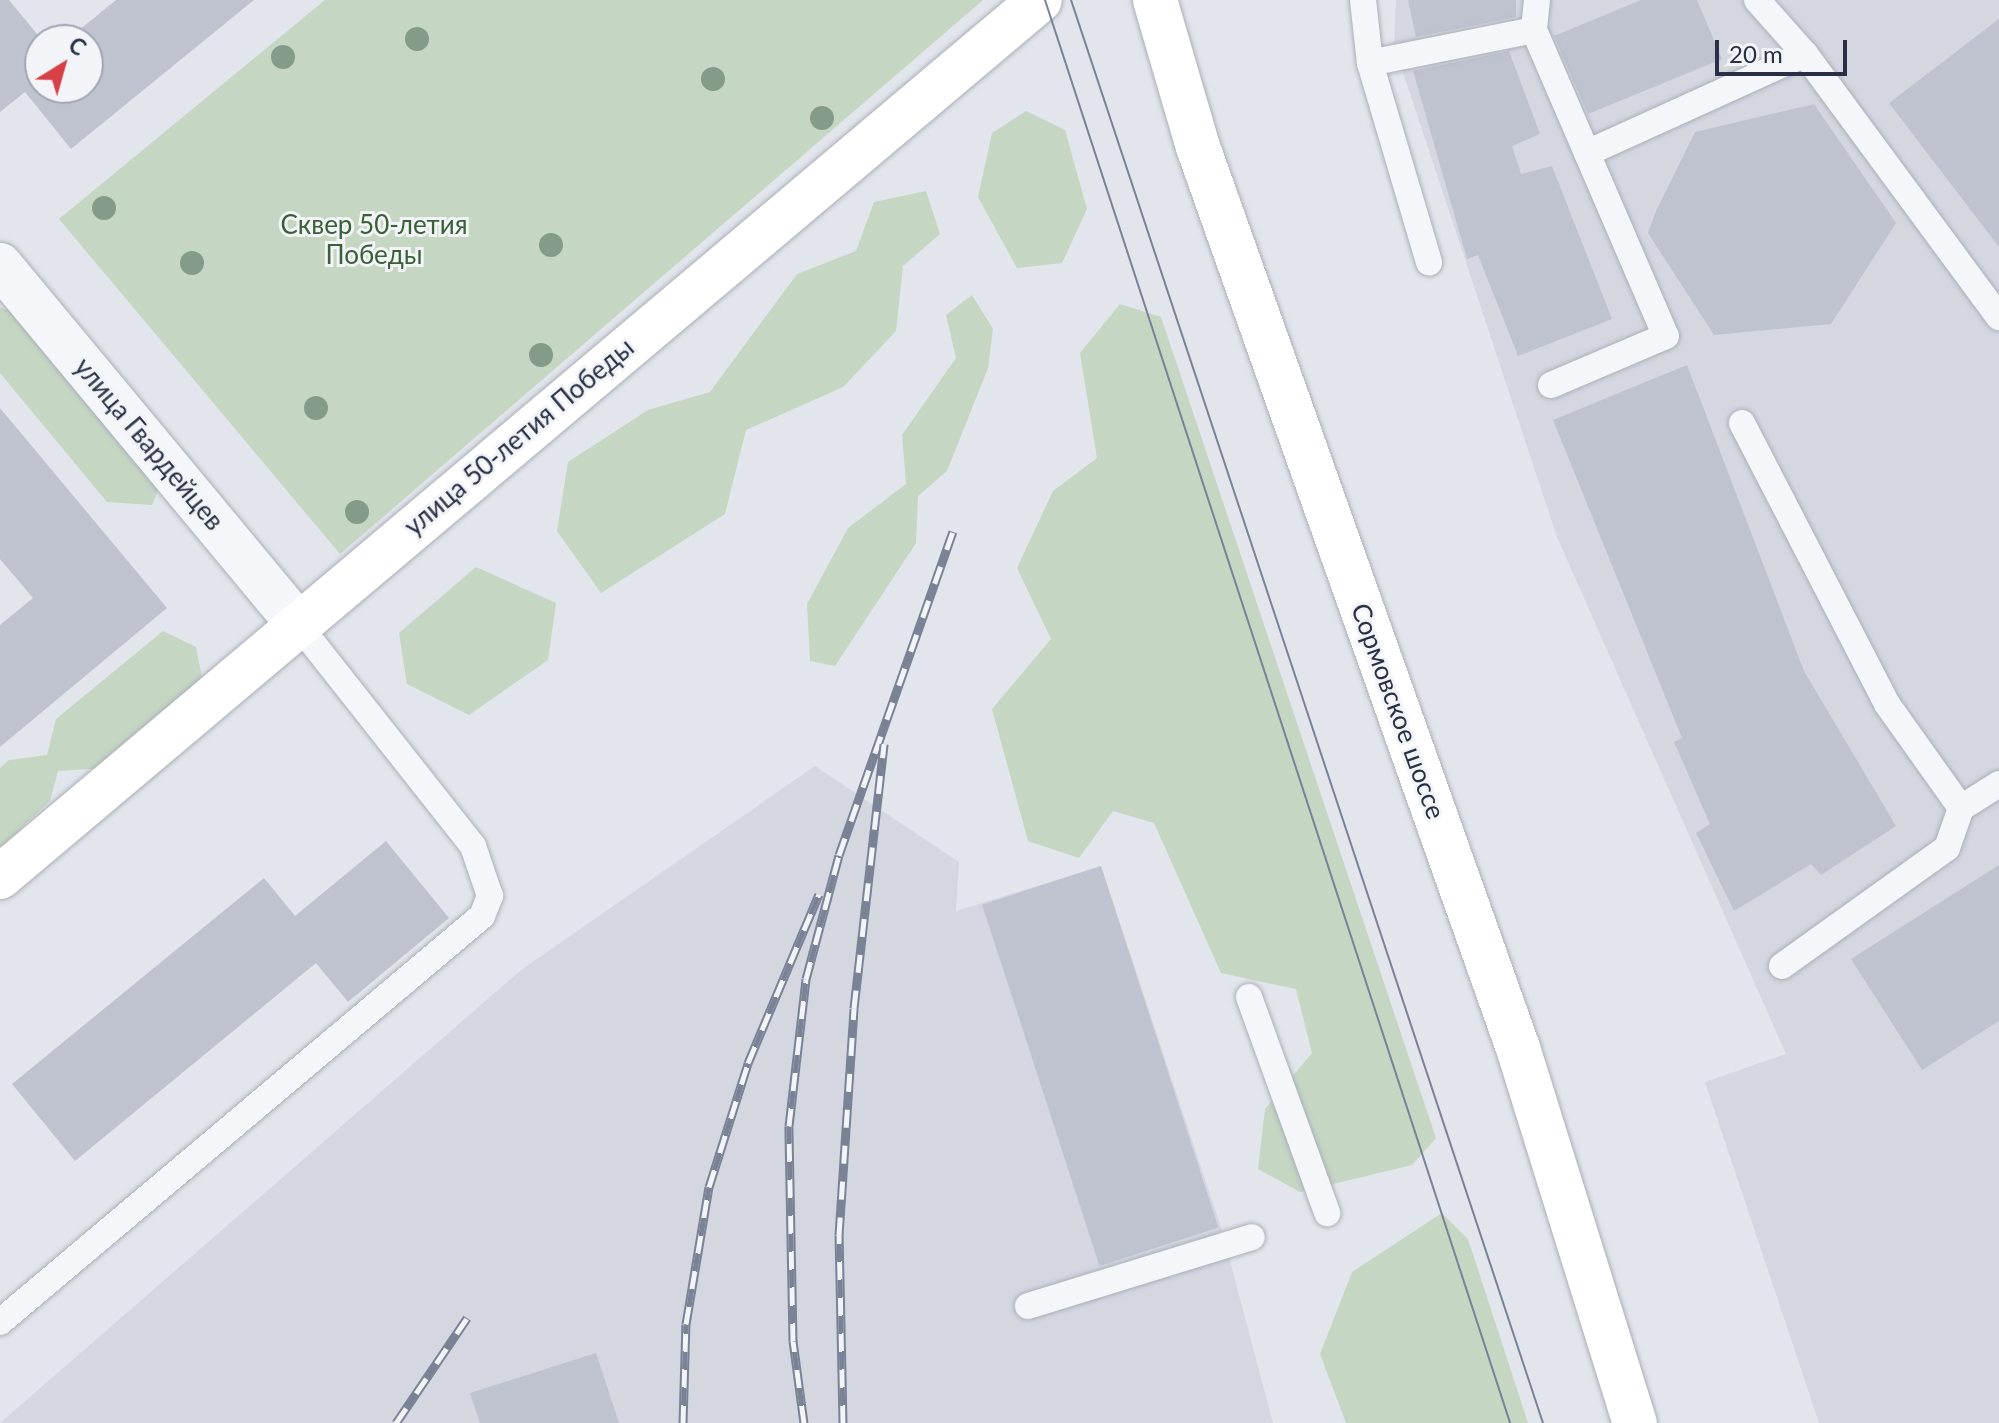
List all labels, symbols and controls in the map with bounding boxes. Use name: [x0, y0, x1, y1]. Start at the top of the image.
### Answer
north arrow: [24, 24, 104, 104]
scale bar: [1719, 24, 1851, 74]
text: С: [64, 31, 91, 61]
text: 20 m: [1729, 39, 1783, 68]
park label: Сквер 50-летия Победы: [280, 209, 468, 270]
street label: улица 50-летия Победы: [398, 332, 640, 542]
street label: улица Гвардейцев: [68, 352, 230, 536]
street label: Сормовское шоссе: [1345, 599, 1451, 823]

